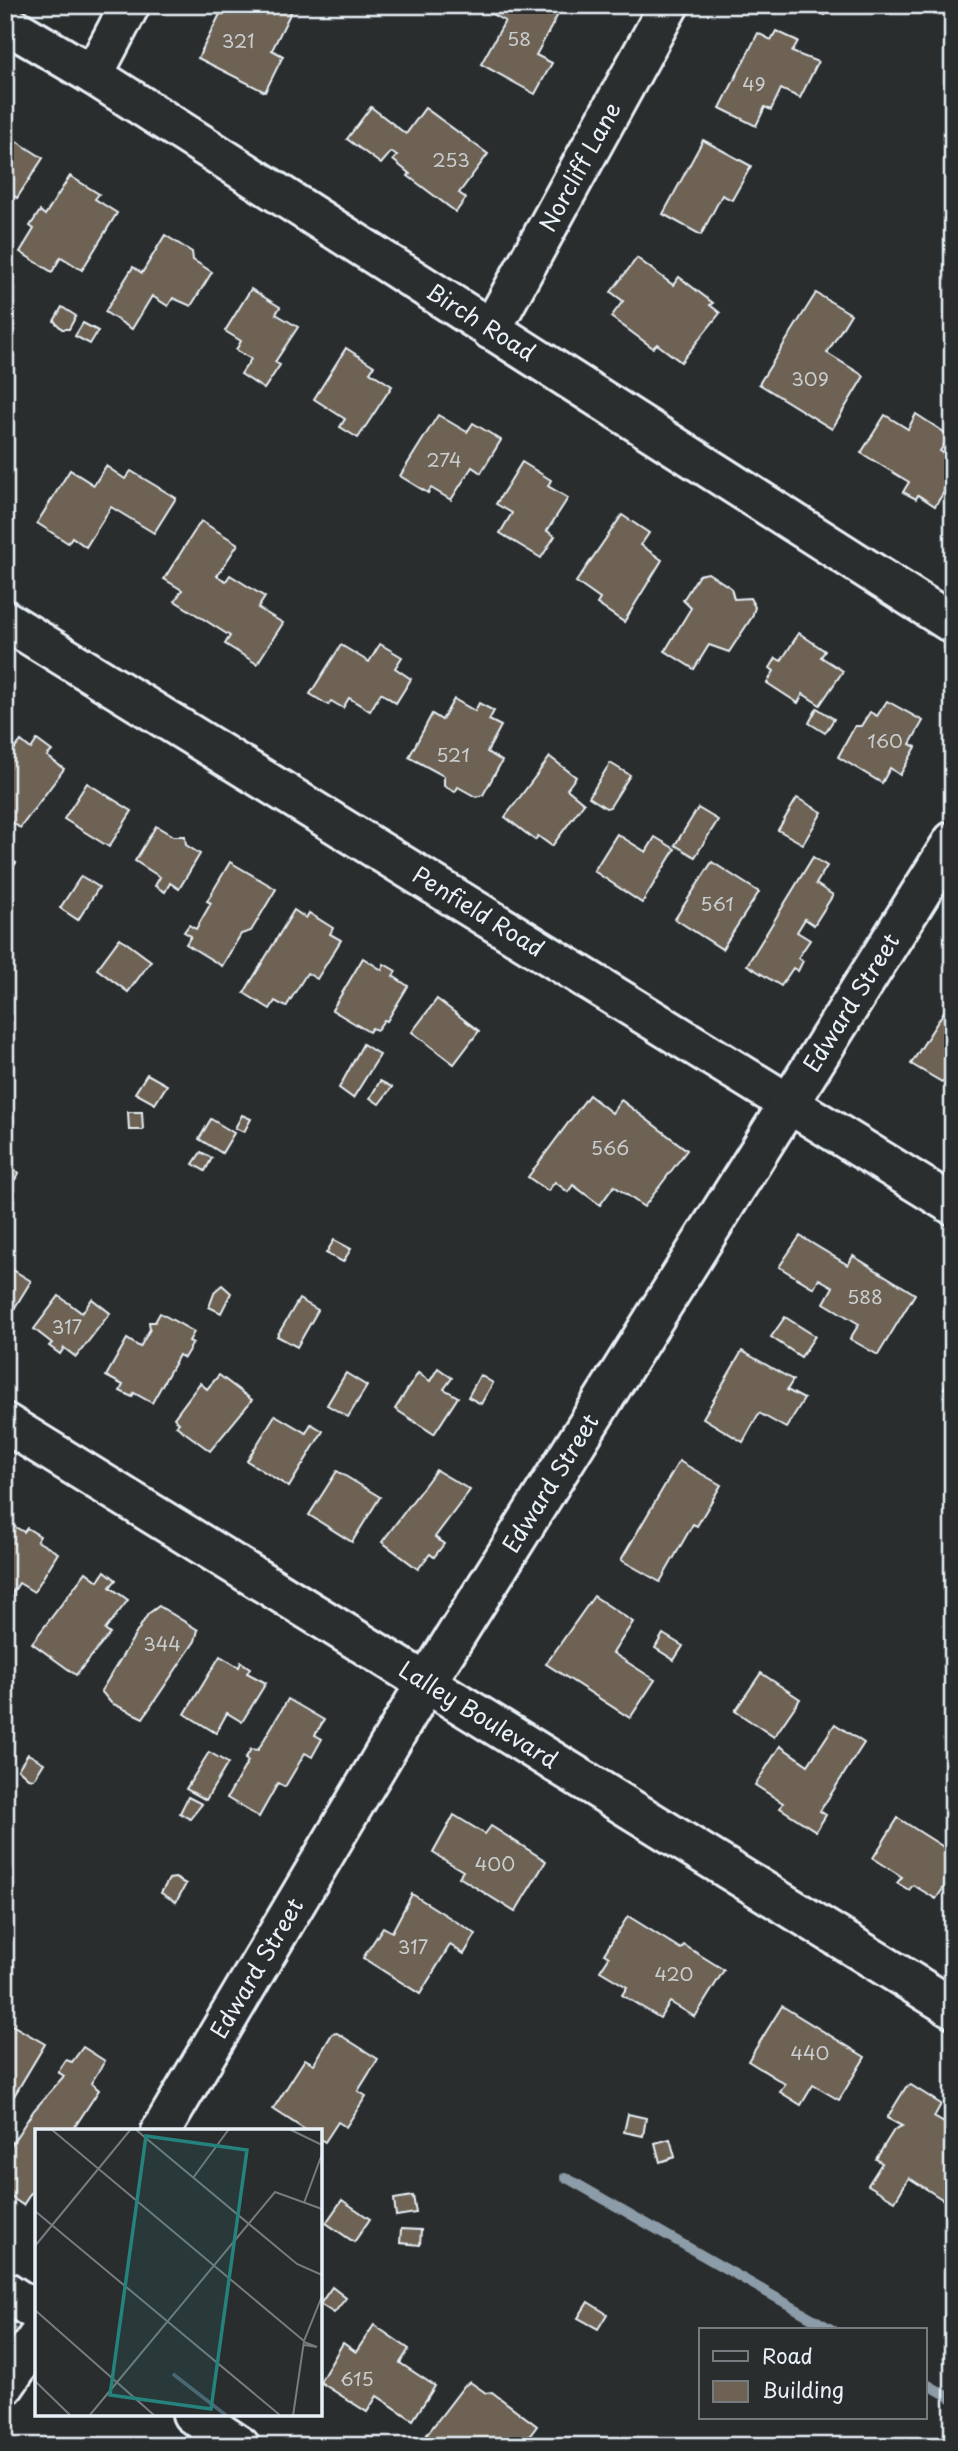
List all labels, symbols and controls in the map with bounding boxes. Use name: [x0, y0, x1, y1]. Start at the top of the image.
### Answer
house number: 58: [507, 24, 531, 52]
house number: 321: [222, 26, 254, 54]
house number: 49: [742, 69, 766, 97]
street label: Norcliff Lane: [529, 95, 629, 238]
house number: 253: [432, 145, 470, 173]
street label: Birch Road: [420, 273, 543, 369]
house number: 309: [791, 364, 829, 392]
house number: 274: [426, 445, 462, 473]
house number: 160: [867, 726, 903, 754]
house number: 521: [436, 740, 470, 768]
street label: Penfield Road: [406, 857, 552, 965]
house number: 561: [700, 889, 734, 917]
street label: Edward Street: [794, 926, 907, 1078]
house number: 566: [591, 1133, 629, 1161]
house number: 588: [847, 1282, 883, 1310]
house number: 317: [52, 1312, 83, 1340]
street label: Edward Street: [493, 1406, 606, 1559]
house number: 344: [143, 1629, 181, 1657]
street label: Lalley Boulevard: [393, 1651, 565, 1776]
house number: 400: [475, 1849, 515, 1877]
street label: Edward Street: [201, 1891, 311, 2045]
house number: 317: [398, 1932, 429, 1960]
house number: 420: [655, 1959, 693, 1987]
house number: 440: [790, 2038, 830, 2066]
inset map: [35, 2129, 322, 2416]
legend: [699, 2328, 926, 2420]
text: Road: [762, 2339, 813, 2371]
house number: 615: [340, 2364, 374, 2392]
text: Building: [762, 2373, 844, 2405]

